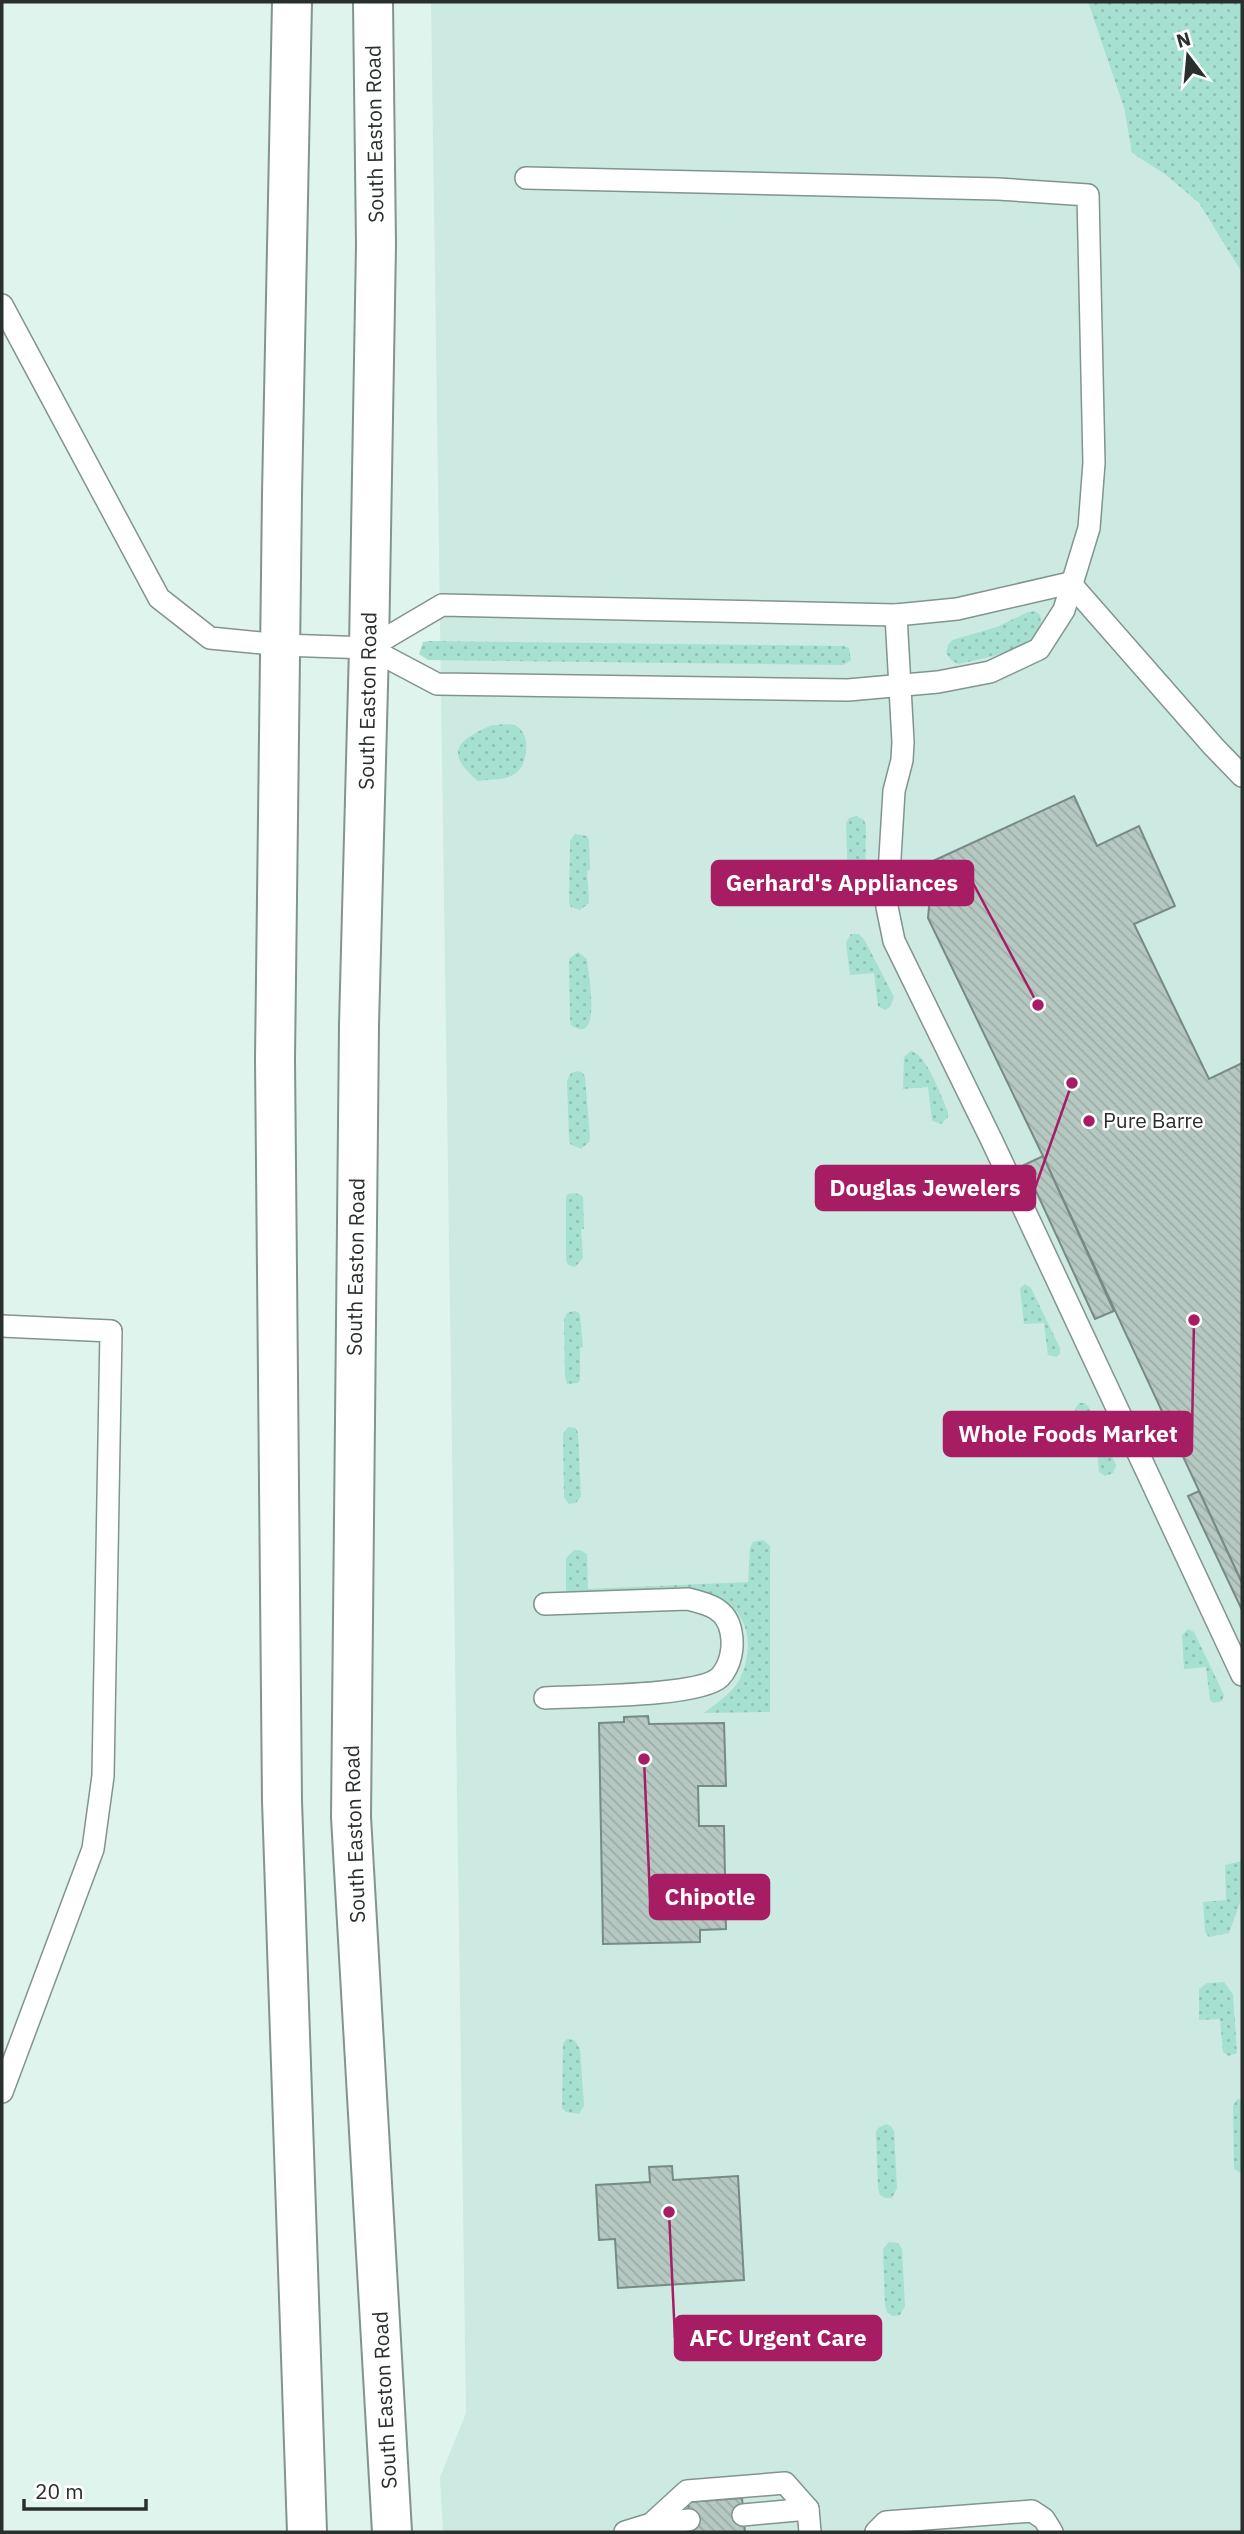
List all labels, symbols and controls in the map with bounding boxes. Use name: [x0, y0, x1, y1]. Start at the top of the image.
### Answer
north arrow: [1153, 21, 1223, 91]
text: N: [1173, 26, 1193, 53]
street label: South Easton Road: [358, 45, 390, 223]
street label: South Easton Road: [351, 612, 383, 790]
callout: Gerhard's Appliances: [712, 861, 973, 905]
text: Gerhard's Appliances: [726, 867, 958, 897]
place label: Pure Barre: [1103, 1106, 1204, 1134]
marker: Pure Barre: [1081, 1113, 1097, 1129]
callout: Douglas Jewelers: [816, 1166, 1035, 1210]
text: Douglas Jewelers: [830, 1172, 1020, 1202]
street label: South Easton Road: [339, 1178, 371, 1356]
callout: Whole Foods Market: [944, 1412, 1192, 1456]
text: Whole Foods Market: [958, 1418, 1178, 1448]
street label: South Easton Road: [337, 1745, 371, 1923]
callout: Chipotle: [650, 1875, 769, 1919]
text: Chipotle: [665, 1881, 755, 1911]
street label: South Easton Road: [365, 2310, 403, 2490]
callout: AFC Urgent Care: [675, 2316, 881, 2360]
text: AFC Urgent Care: [689, 2322, 867, 2352]
scale bar: [24, 2468, 147, 2512]
text: 20 m: [35, 2477, 84, 2505]

